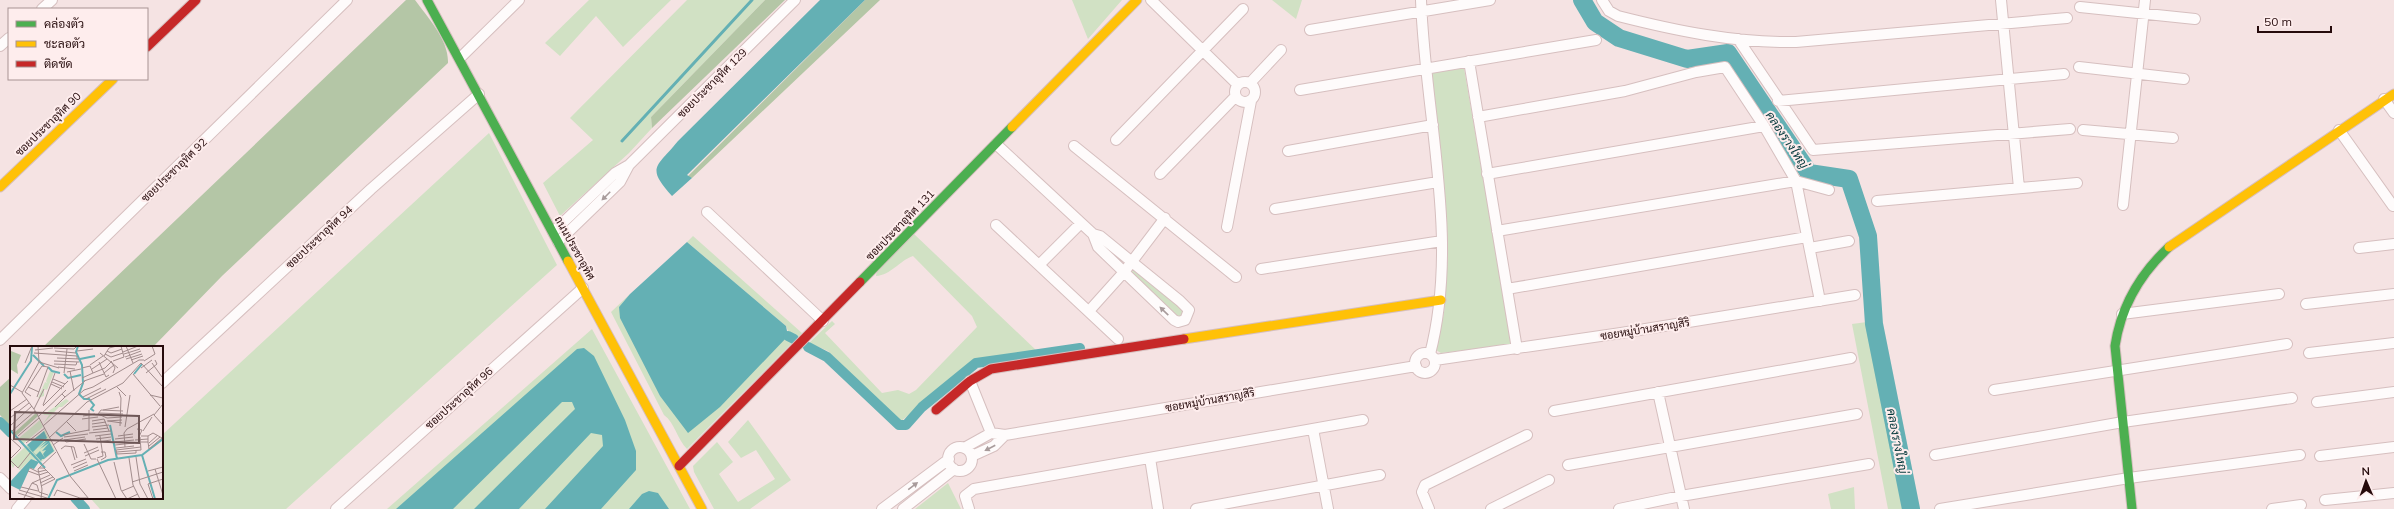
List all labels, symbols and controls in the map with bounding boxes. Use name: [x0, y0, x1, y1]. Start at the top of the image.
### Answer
legend: [8, 8, 148, 80]
scale bar: [2258, 8, 2331, 34]
text: 50 m: [2264, 14, 2292, 29]
text: คล่องตัว: [44, 16, 84, 31]
text: ชะลอตัว: [44, 36, 85, 51]
street label: ซอยประชาอุทิศ 129: [674, 45, 751, 122]
text: ติดขัด: [44, 56, 73, 71]
street label: ซอยประชาอุทิศ 90: [12, 89, 86, 160]
water label: คลองรางใหญ่: [1763, 108, 1813, 172]
street label: ซอยประชาอุทิศ 92: [138, 135, 212, 206]
street label: ซอยประชาอุทิศ 131: [863, 187, 939, 265]
one-way arrow: [601, 191, 611, 201]
street label: ซอยประชาอุทิศ 94: [283, 202, 357, 273]
street label: ถนนประชาอุทิศ: [550, 214, 598, 283]
one-way arrow: [1159, 306, 1169, 316]
street label: ซอยหมู่บ้านสราญสิริ: [1599, 315, 1691, 344]
inset map: [10, 346, 163, 499]
street label: ซอยประชาอุทิศ 96: [422, 364, 497, 434]
street label: ซอยหมู่บ้านสราญสิริ: [1164, 385, 1256, 416]
water label: คลองรางใหญ่: [1884, 407, 1911, 476]
one-way arrow: [984, 445, 996, 451]
north arrow: [2346, 461, 2386, 501]
text: N: [2361, 464, 2370, 478]
one-way arrow: [908, 481, 919, 490]

